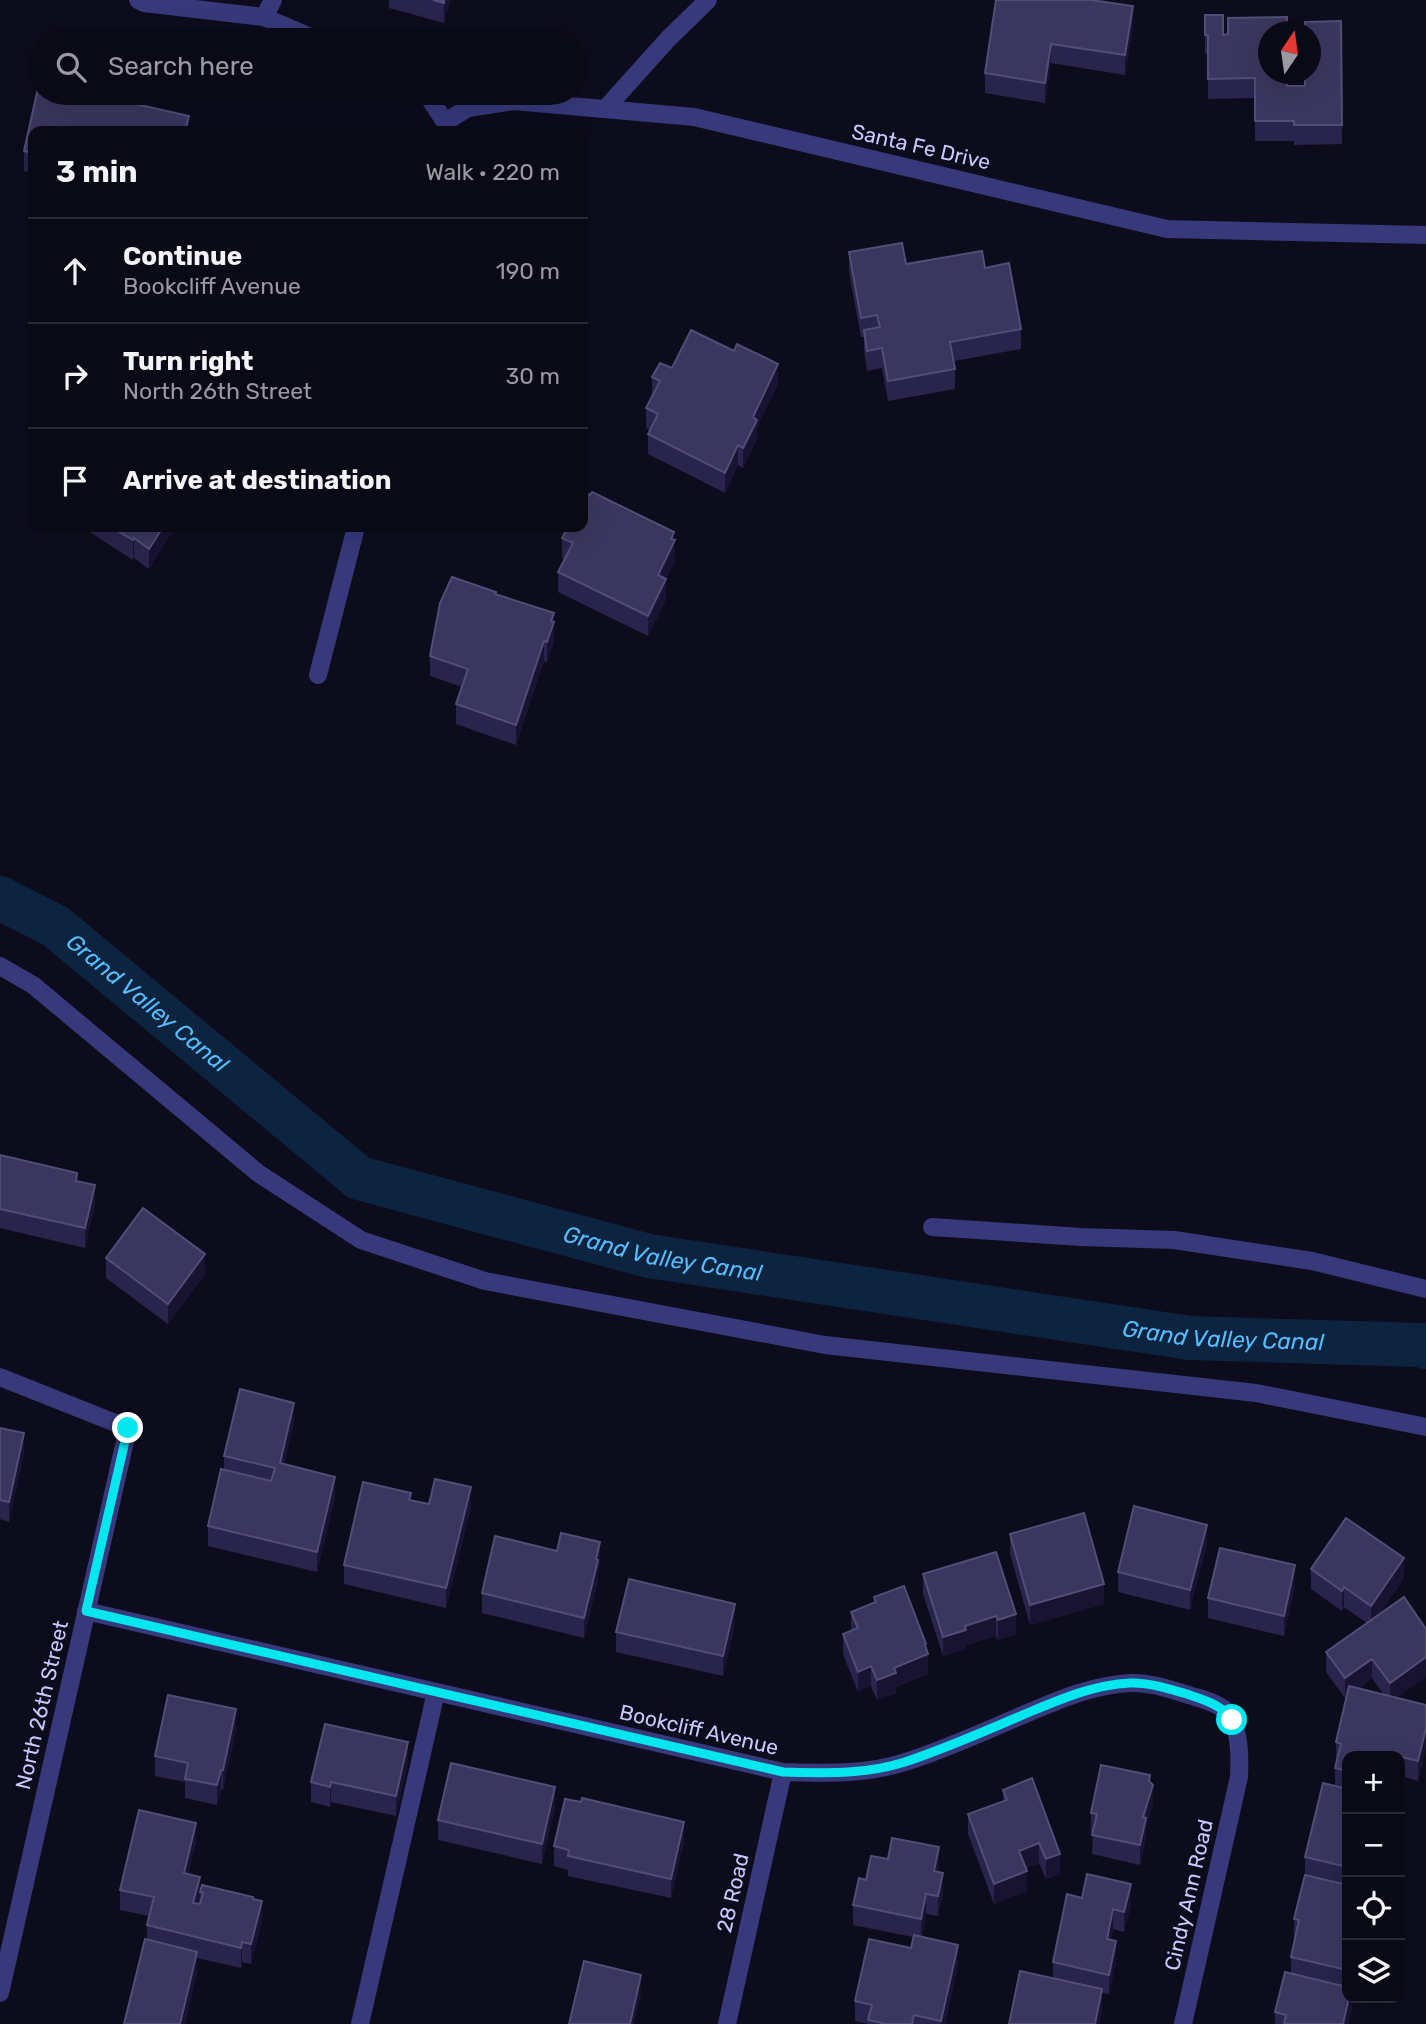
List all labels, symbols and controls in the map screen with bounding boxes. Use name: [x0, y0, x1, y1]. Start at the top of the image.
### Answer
north arrow: [1258, 21, 1321, 84]
search box: [28, 28, 588, 105]
icon: search: [52, 48, 90, 86]
text: Search here: [108, 51, 254, 82]
street label: Santa Fe Drive: [849, 118, 993, 175]
text: 3 min: [56, 154, 138, 190]
text: Walk · 220 m: [426, 158, 560, 186]
text: Continue: [123, 241, 242, 272]
icon: ahead: [56, 252, 94, 290]
text: 190 m: [496, 257, 560, 285]
text: Bookcliff Avenue: [123, 272, 301, 300]
text: Turn right: [123, 346, 253, 377]
icon: right: [56, 357, 94, 395]
text: 30 m: [505, 362, 560, 390]
text: North 26th Street: [123, 377, 312, 405]
icon: arrive: [56, 462, 94, 500]
text: Arrive at destination: [123, 465, 391, 496]
water label: Grand Valley Canal: [61, 927, 235, 1078]
water label: Grand Valley Canal: [560, 1220, 765, 1287]
water label: Grand Valley Canal: [1120, 1314, 1325, 1356]
route end: [112, 1412, 143, 1443]
street label: North 26th Street: [10, 1618, 73, 1792]
street label: Bookcliff Avenue: [617, 1699, 781, 1760]
route start: [1216, 1704, 1247, 1735]
map controls: [1342, 1751, 1405, 2003]
button: +: [1342, 1751, 1405, 1814]
button: −: [1342, 1814, 1405, 1877]
street label: Cindy Ann Road: [1159, 1817, 1218, 1973]
street label: 28 Road: [711, 1851, 754, 1935]
button: locate: [1342, 1877, 1405, 1940]
button: layers: [1342, 1940, 1405, 2003]

